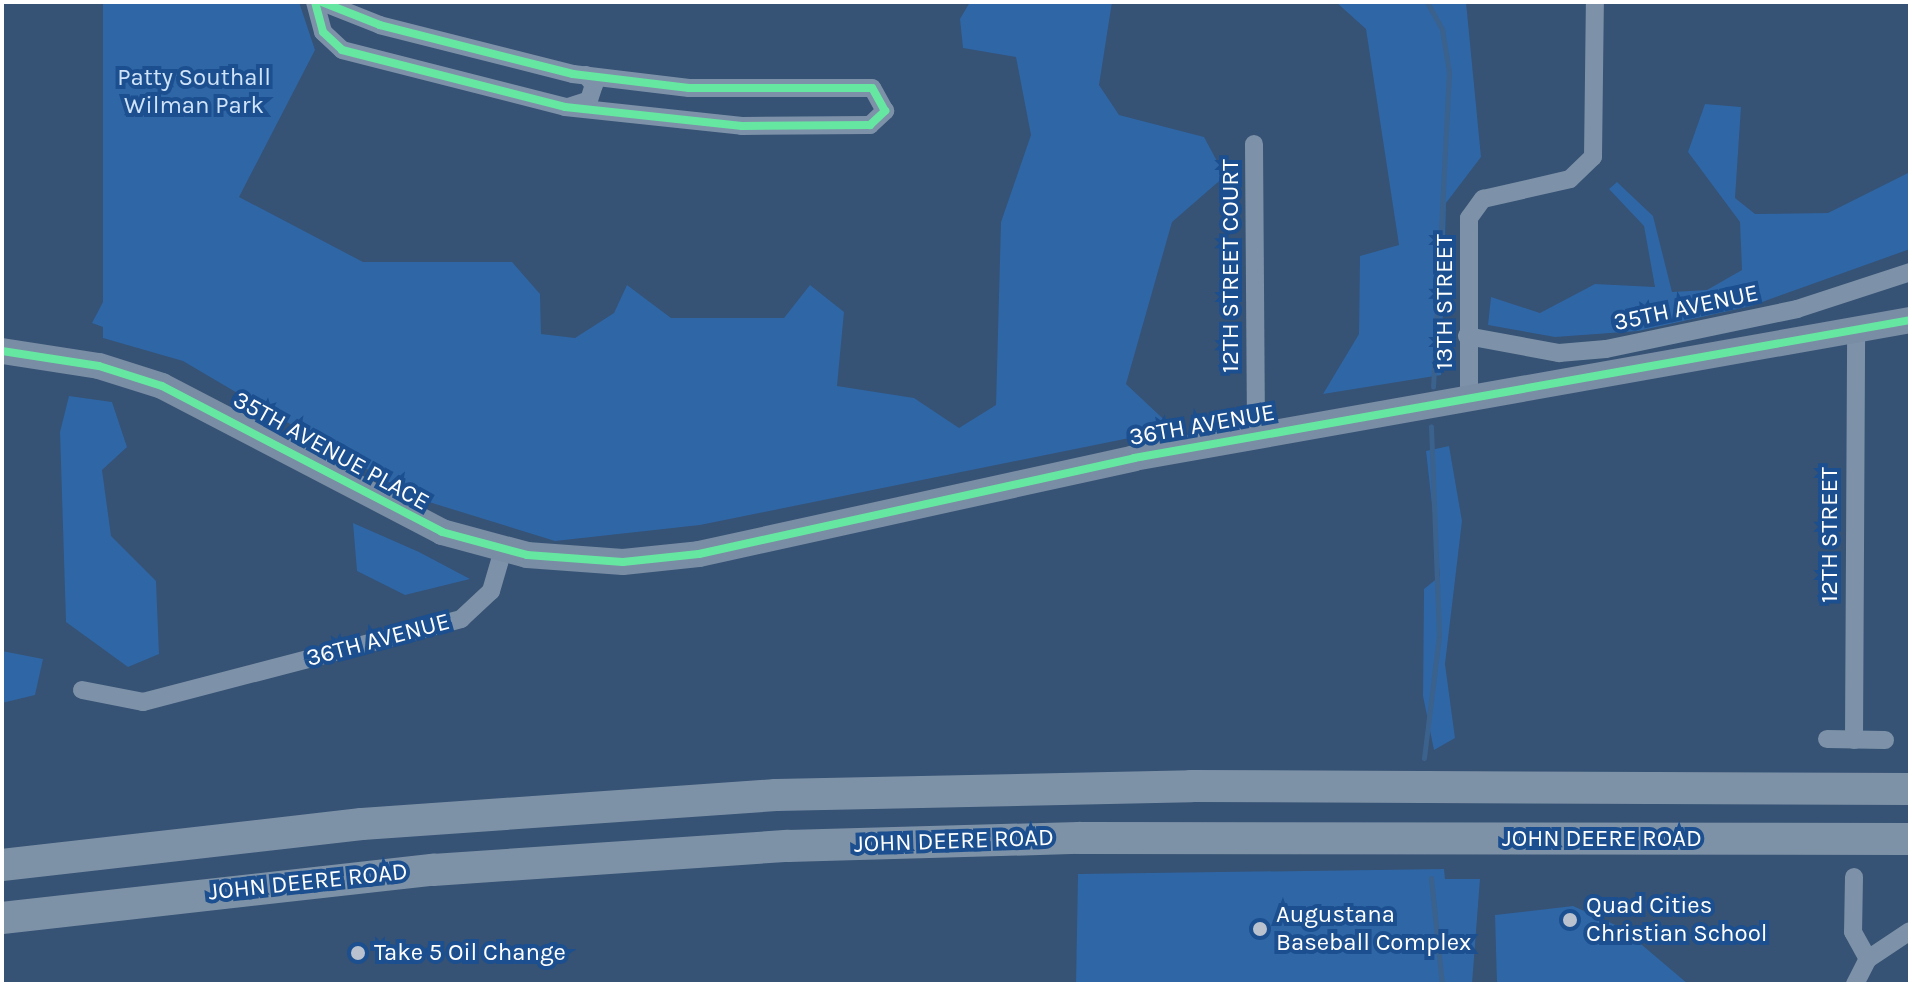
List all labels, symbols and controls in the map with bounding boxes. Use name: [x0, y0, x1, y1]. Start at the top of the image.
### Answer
park label: Patty Southall Wilman Park: [117, 64, 271, 120]
street label: 12TH STREET COURT: [1217, 159, 1245, 373]
street label: 13TH STREET: [1431, 234, 1459, 370]
street label: 35TH AVENUE: [1611, 279, 1761, 337]
street label: 35TH AVENUE PLACE: [228, 385, 434, 517]
street label: 36TH AVENUE: [1127, 398, 1277, 452]
street label: 12TH STREET: [1816, 467, 1844, 603]
street label: 36TH AVENUE: [303, 607, 453, 673]
street label: JOHN DEERE ROAD: [854, 823, 1054, 859]
street label: JOHN DEERE ROAD: [1502, 825, 1702, 853]
street label: JOHN DEERE ROAD: [207, 857, 409, 907]
place label: Quad Cities Christian School: [1586, 892, 1768, 948]
place label: Augustana Baseball Complex: [1276, 901, 1471, 957]
marker: Quad Cities Christian School: [1561, 911, 1579, 929]
marker: Augustana Baseball Complex: [1251, 920, 1269, 938]
place label: Take 5 Oil Change: [374, 939, 566, 967]
marker: Take 5 Oil Change: [349, 944, 367, 962]

